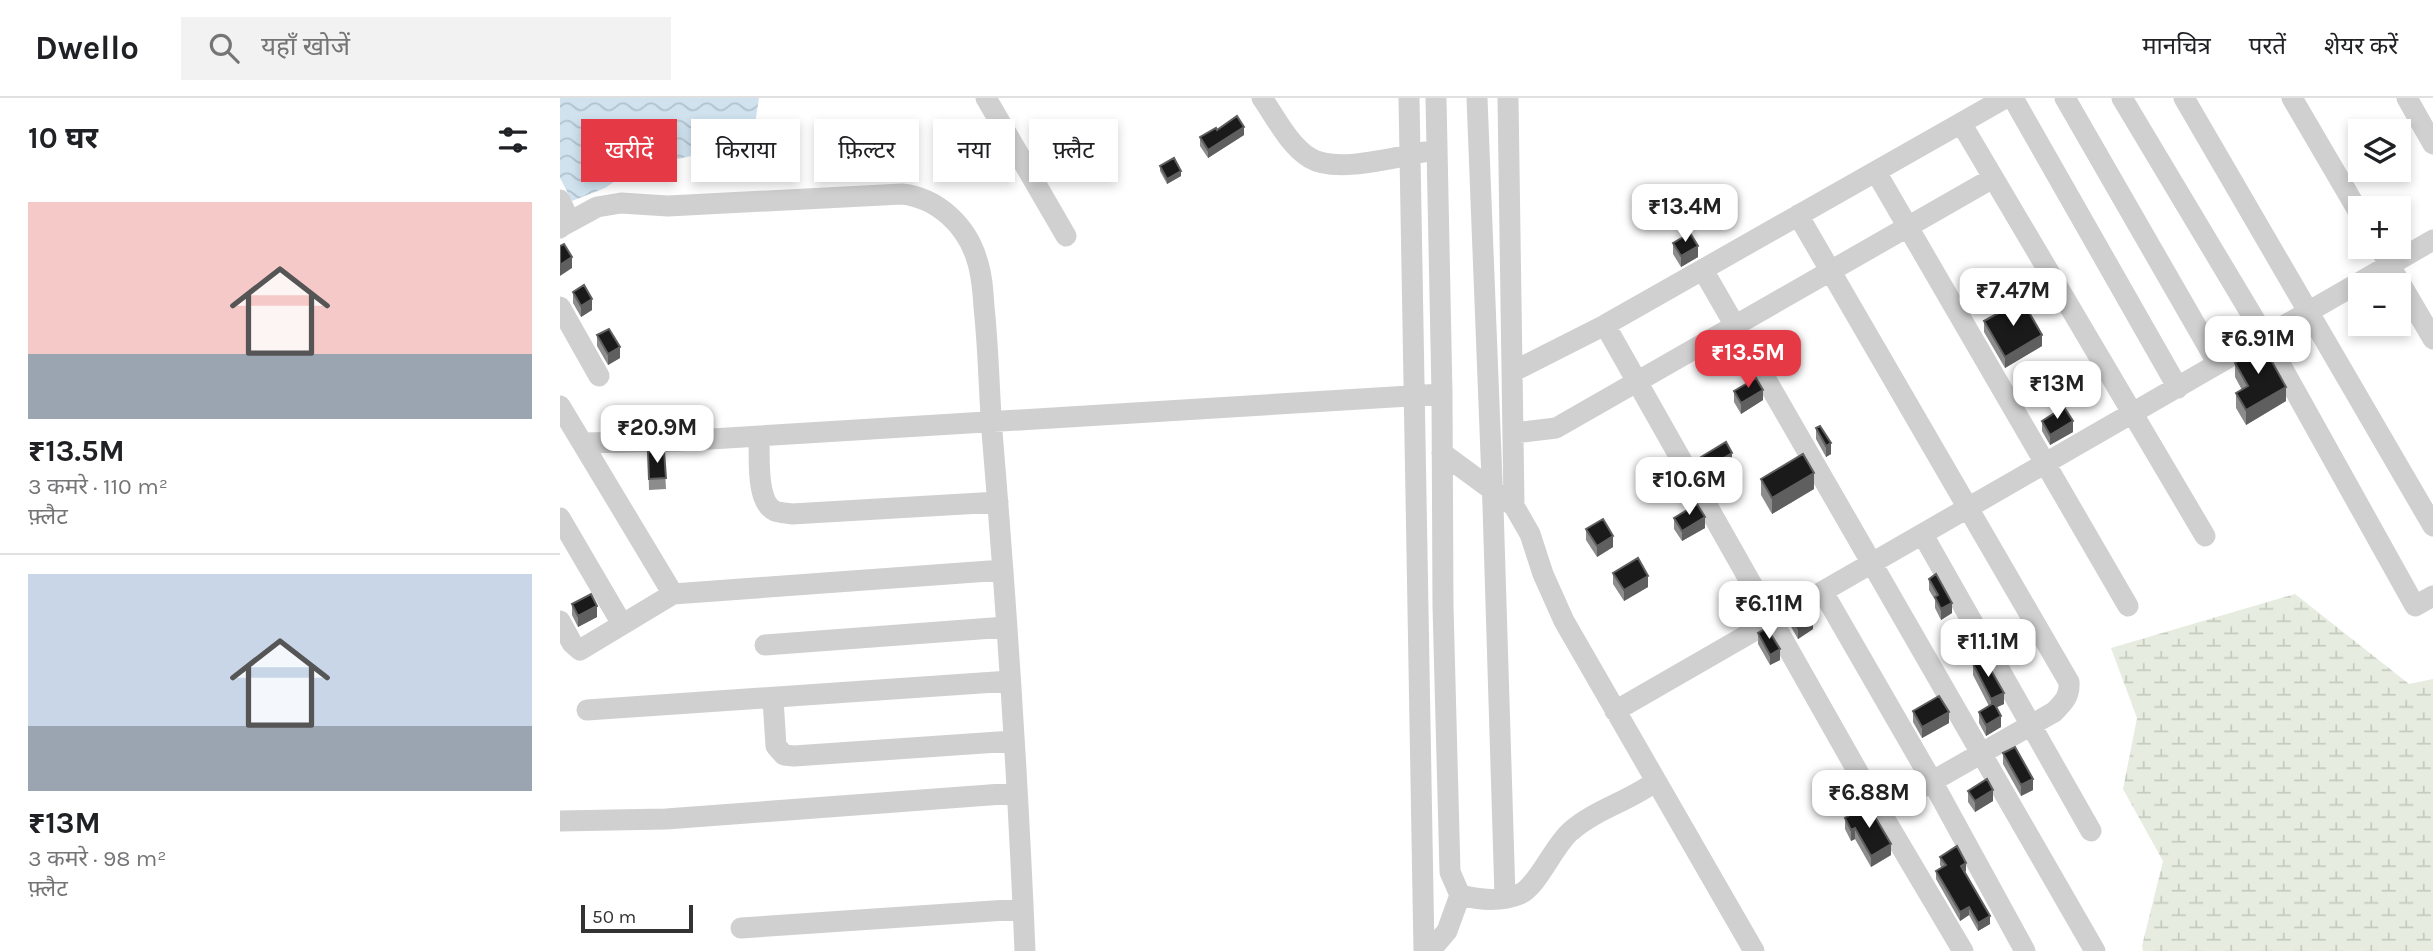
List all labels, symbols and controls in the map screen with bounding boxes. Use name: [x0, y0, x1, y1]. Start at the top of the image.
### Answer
search box: [181, 17, 671, 80]
text: Dwello: [35, 29, 139, 67]
icon: search: [205, 29, 243, 67]
text: यहाँ खोजें: [261, 31, 350, 62]
text: मानचित्र: [2142, 32, 2211, 60]
text: परतें: [2249, 32, 2286, 60]
text: शेयर करें: [2324, 32, 2398, 60]
chip: खरीदें: [581, 119, 677, 182]
chip: किराया: [691, 119, 800, 182]
chip: फ़िल्टर: [814, 119, 919, 182]
chip: नया: [933, 119, 1015, 182]
chip: फ़्लैट: [1029, 119, 1118, 182]
map controls: [2348, 119, 2411, 336]
button: layers: [2348, 119, 2411, 182]
text: 10 घर: [28, 120, 98, 156]
icon: filters: [494, 121, 532, 159]
pin: ₹13.4M: [1628, 184, 1742, 244]
text: ₹13.4M: [1648, 193, 1722, 220]
button: +: [2348, 196, 2411, 259]
icon: home: [217, 248, 343, 374]
pin: ₹7.47M: [1956, 268, 2070, 328]
button: −: [2348, 273, 2411, 336]
text: ₹7.47M: [1976, 277, 2050, 304]
pin: ₹6.91M: [2201, 316, 2315, 376]
text: ₹6.91M: [2221, 325, 2295, 352]
pin: ₹13.5M: [1691, 330, 1805, 390]
text: ₹13.5M: [1711, 339, 1785, 366]
pin: ₹13M: [2016, 362, 2098, 421]
text: ₹13M: [2029, 370, 2085, 397]
pin: ₹20.9M: [600, 406, 714, 465]
text: ₹20.9M: [617, 414, 697, 441]
text: ₹13.5M: [28, 433, 125, 469]
pin: ₹10.6M: [1632, 458, 1746, 517]
text: ₹10.6M: [1652, 466, 1726, 493]
text: 3 कमरे · 110 m²: [28, 473, 168, 500]
text: फ़्लैट: [28, 503, 68, 530]
pin: ₹6.11M: [1712, 582, 1826, 641]
text: ₹6.11M: [1735, 590, 1803, 617]
icon: home: [217, 620, 343, 746]
pin: ₹11.1M: [1931, 620, 2045, 679]
text: ₹11.1M: [1957, 628, 2019, 655]
pin: ₹6.88M: [1812, 770, 1926, 830]
text: ₹6.88M: [1828, 779, 1910, 806]
text: ₹13M: [28, 805, 101, 841]
text: 3 कमरे · 98 m²: [28, 845, 167, 872]
text: फ़्लैट: [28, 875, 68, 902]
scale bar: [581, 902, 693, 934]
text: 50 m: [592, 906, 636, 928]

